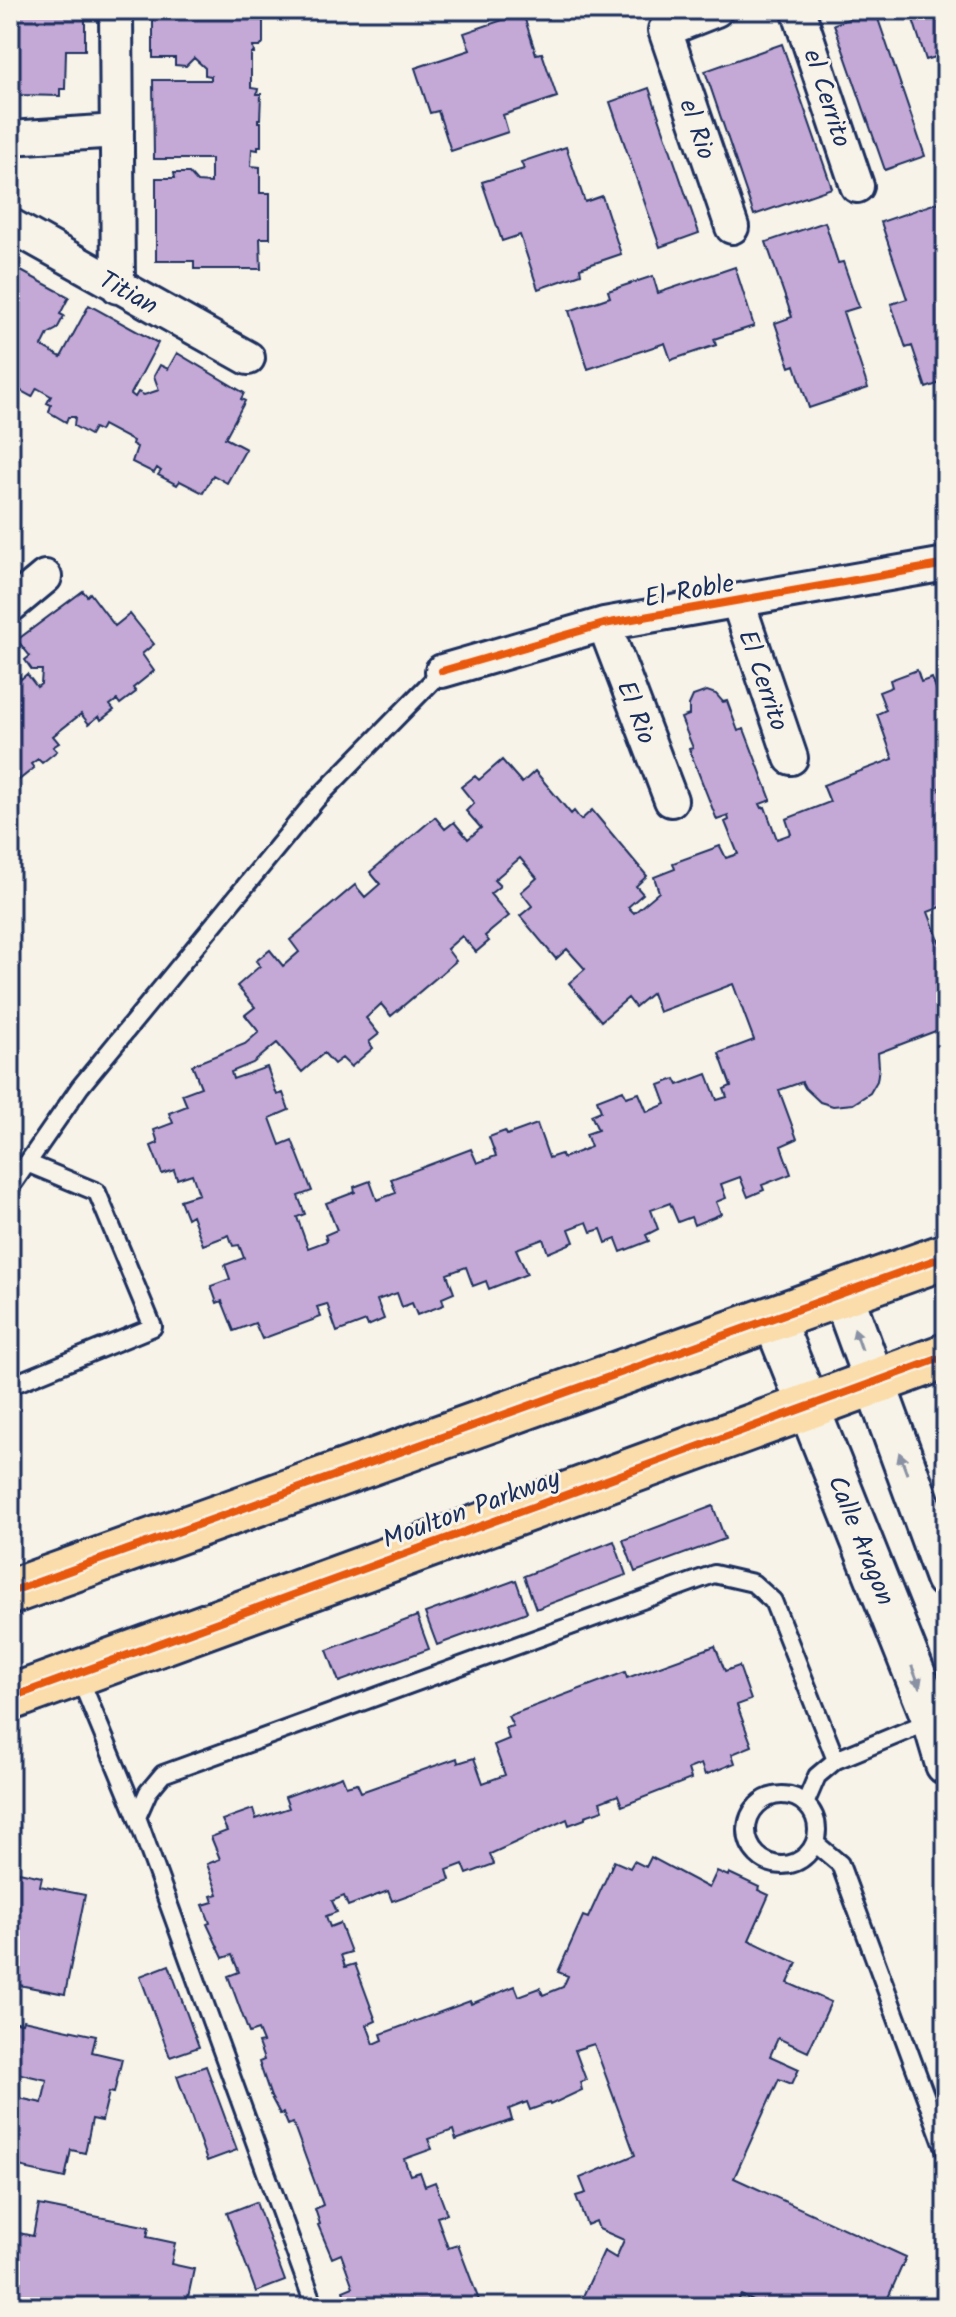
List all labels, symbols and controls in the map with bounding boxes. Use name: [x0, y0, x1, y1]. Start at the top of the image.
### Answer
street label: el Cerrito: [791, 44, 862, 153]
street label: el Rio: [666, 94, 726, 166]
street label: Titian: [91, 260, 166, 327]
street label: El Roble: [641, 563, 738, 621]
street label: El Cerrito: [725, 624, 799, 737]
street label: El Rio: [604, 675, 666, 751]
one-way arrow: [851, 1326, 863, 1350]
one-way arrow: [896, 1451, 909, 1475]
street label: Moulton Parkway: [377, 1458, 567, 1561]
street label: Calle Aragon: [815, 1469, 905, 1612]
one-way arrow: [910, 1665, 923, 1689]

